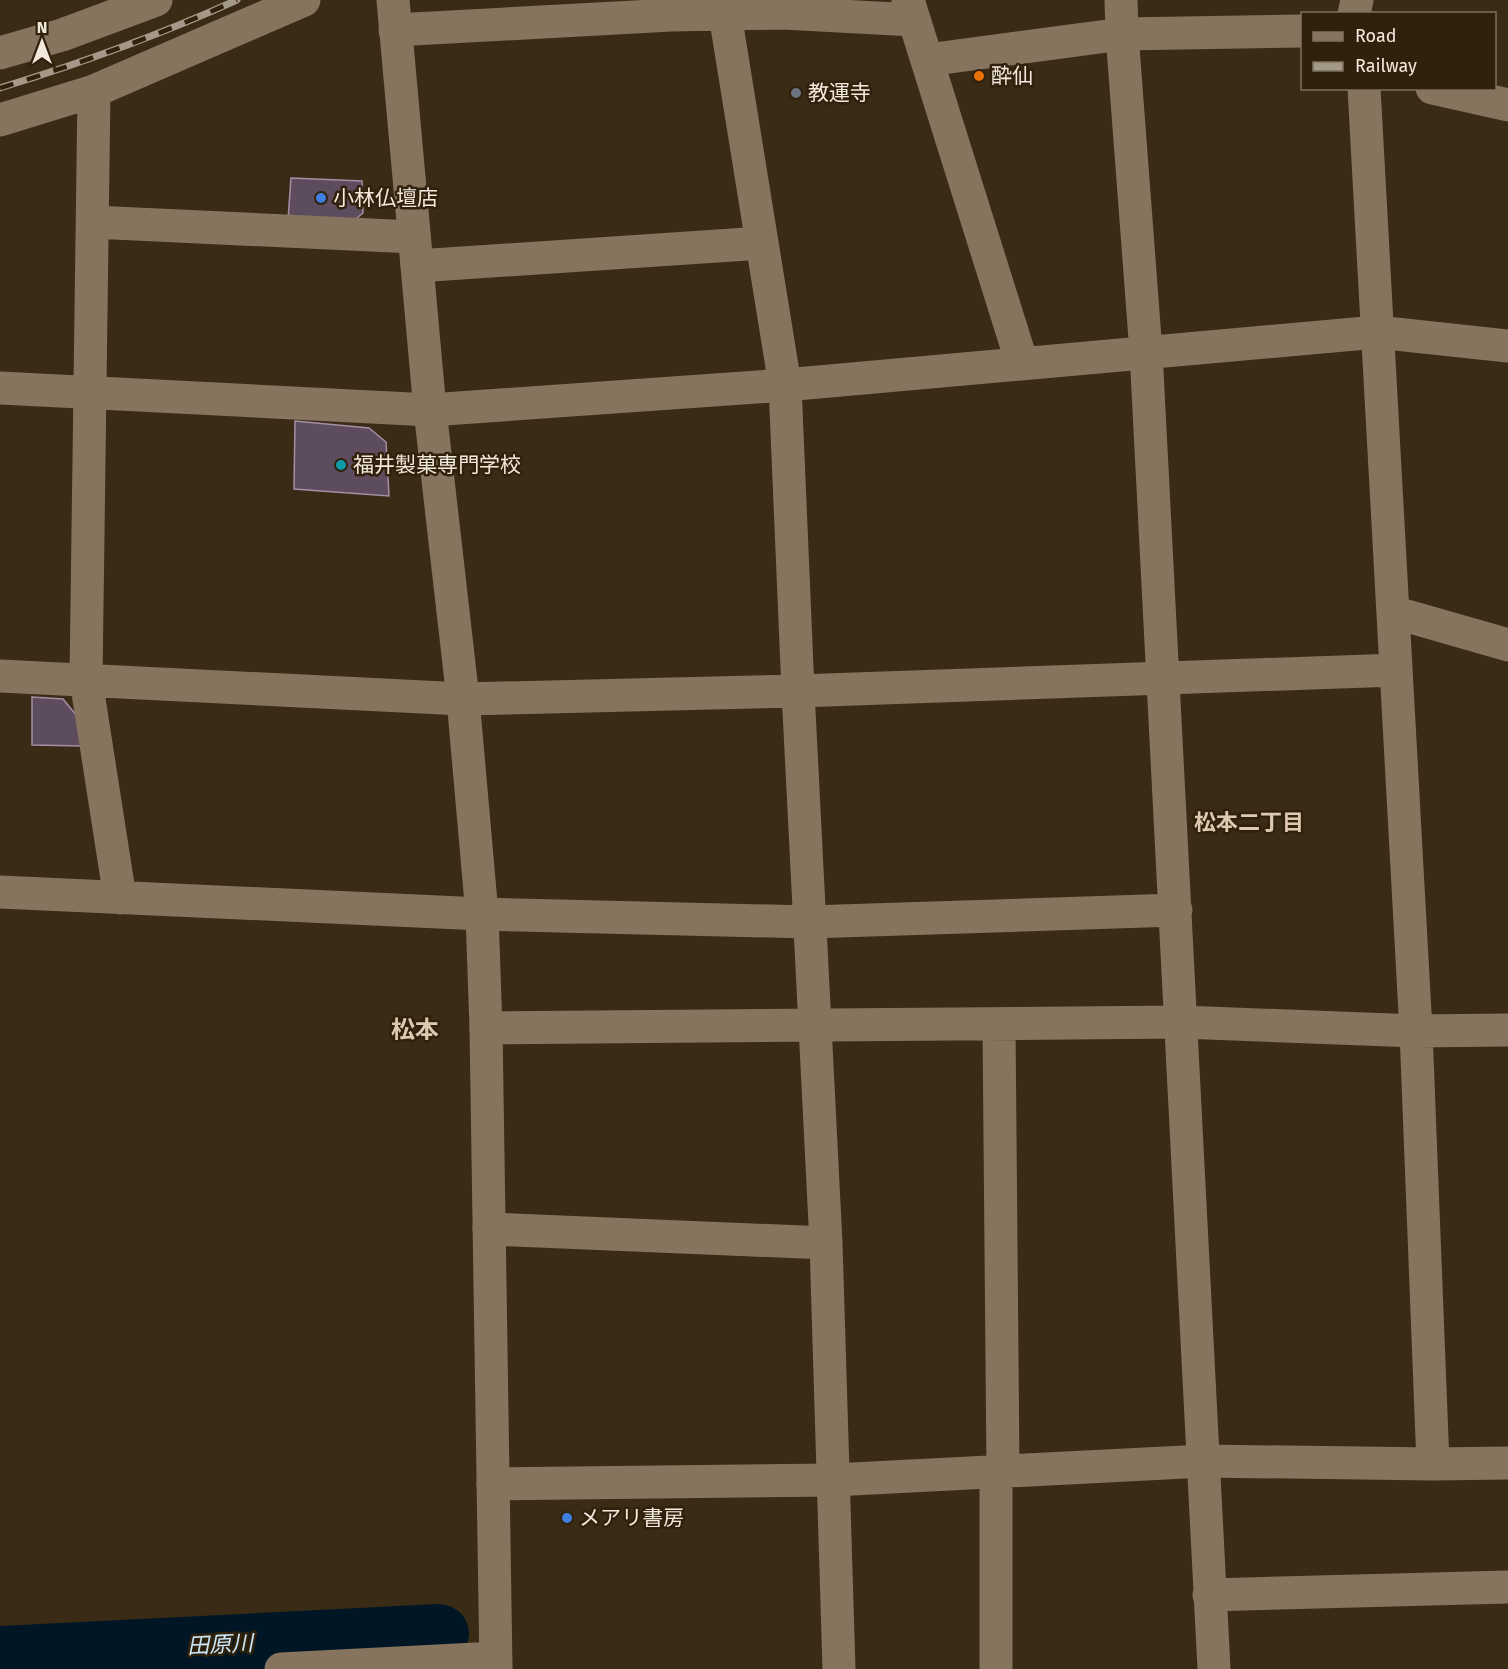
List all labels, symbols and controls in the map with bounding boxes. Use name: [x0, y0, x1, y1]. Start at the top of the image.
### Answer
north arrow: [12, 12, 72, 72]
legend: [1301, 12, 1496, 90]
text: N: [37, 18, 47, 37]
text: Road: [1355, 25, 1397, 47]
text: Railway: [1355, 55, 1417, 77]
place label: 酔仙: [991, 63, 1033, 89]
marker: 酔仙: [972, 69, 986, 83]
place label: 教運寺: [808, 80, 871, 106]
marker: 教運寺: [789, 86, 803, 100]
place label: 小林仏壇店: [333, 185, 438, 211]
marker: 小林仏壇店: [314, 191, 328, 205]
place label: 福井製菓専門学校: [353, 452, 521, 478]
marker: 福井製菓専門学校: [334, 458, 348, 472]
district label: 松本二丁目: [1194, 809, 1304, 836]
district label: 松本: [391, 1016, 439, 1044]
place label: メアリ書房: [579, 1505, 684, 1531]
marker: メアリ書房: [560, 1511, 574, 1525]
water label: 田原川: [186, 1629, 256, 1660]

